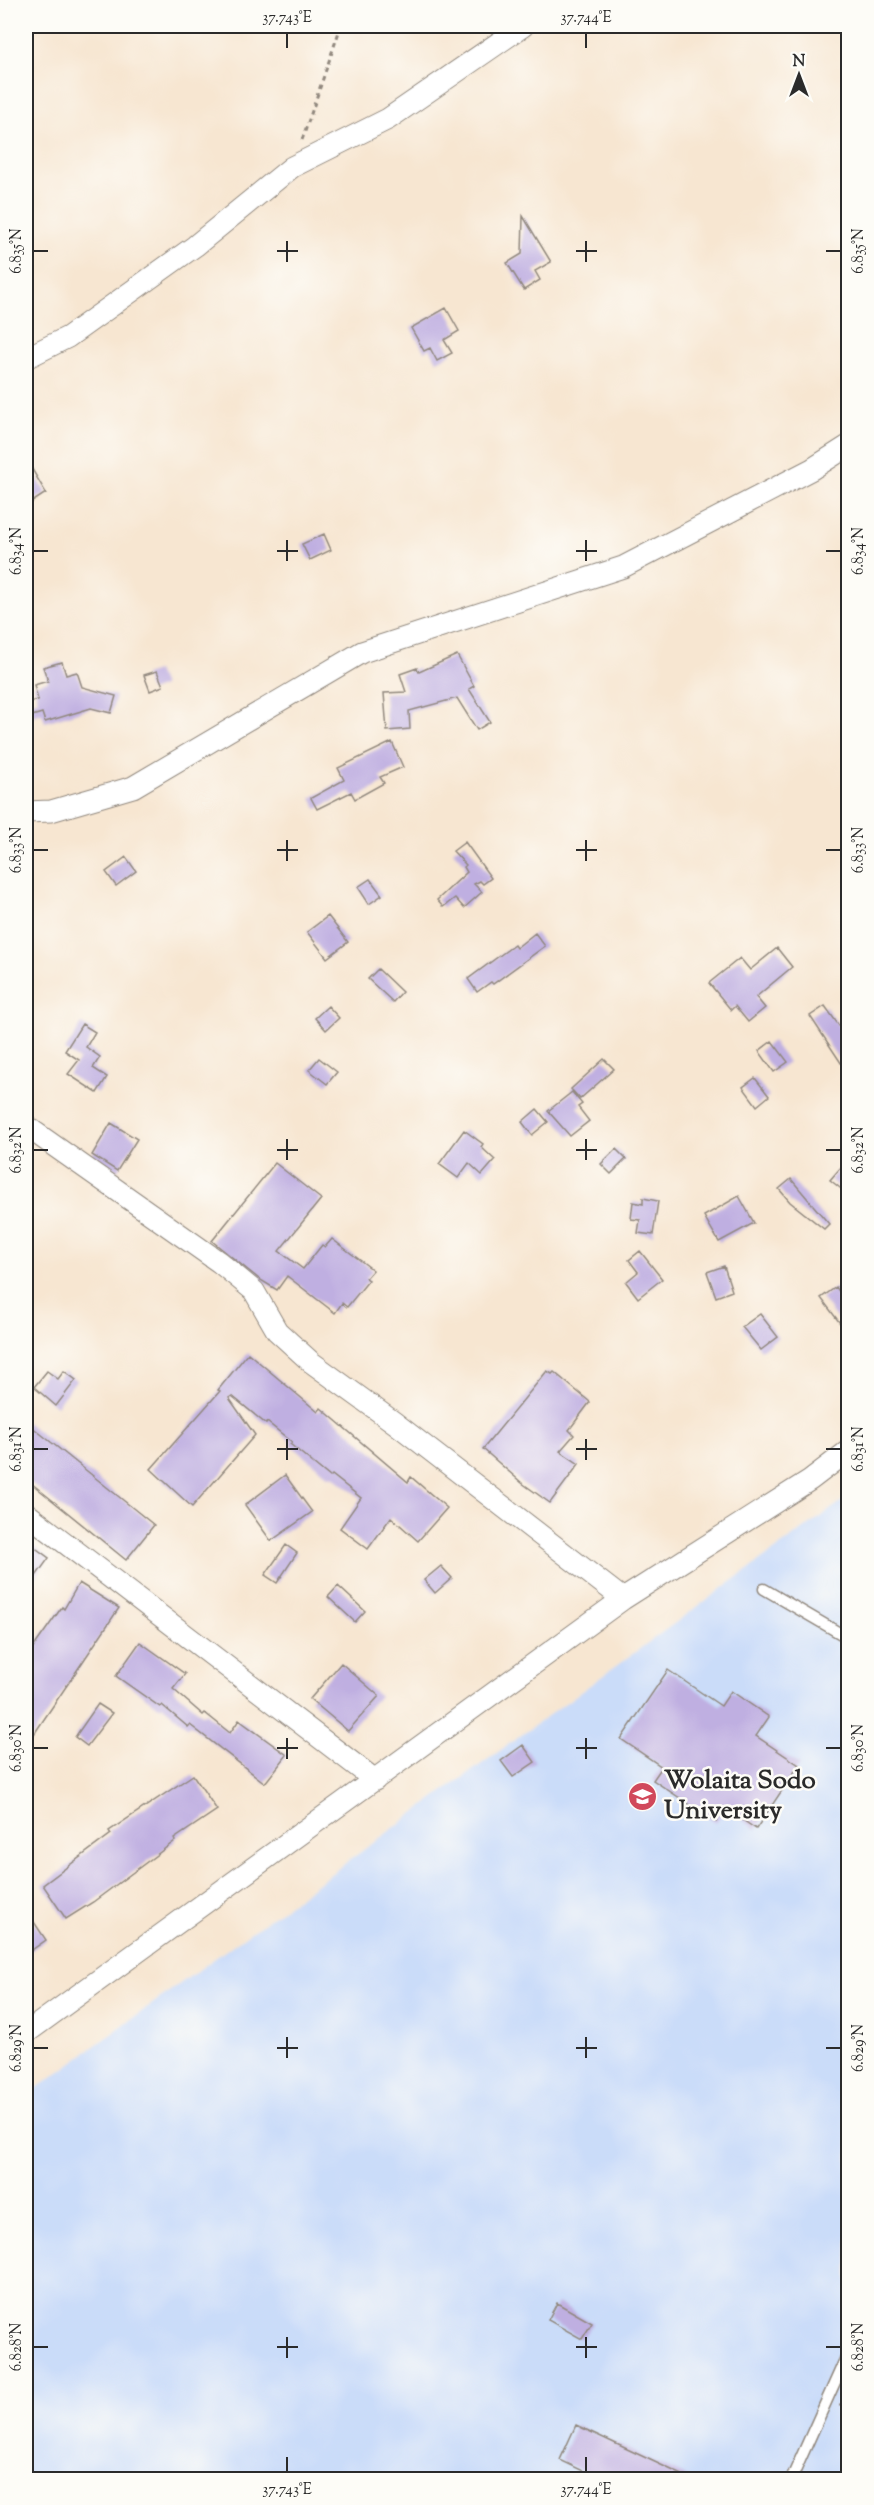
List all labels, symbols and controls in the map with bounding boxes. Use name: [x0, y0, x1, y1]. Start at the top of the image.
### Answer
text: 37.743°E: [262, 8, 312, 29]
text: 37.744°E: [560, 8, 612, 29]
north arrow: [769, 45, 829, 105]
text: N: [793, 51, 806, 74]
text: 6.835°N: [7, 228, 28, 274]
text: 6.835°N: [849, 228, 870, 274]
text: 6.834°N: [7, 527, 28, 575]
text: 6.834°N: [849, 527, 870, 575]
text: 6.833°N: [7, 827, 28, 873]
text: 6.833°N: [849, 827, 870, 873]
text: 6.832°N: [7, 1126, 28, 1174]
text: 6.832°N: [849, 1126, 870, 1174]
text: 6.831°N: [7, 1426, 28, 1472]
text: 6.831°N: [849, 1426, 870, 1472]
text: 6.830°N: [7, 1724, 28, 1772]
text: 6.830°N: [849, 1724, 870, 1772]
place label: Wolaita Sodo University: [664, 1763, 816, 1830]
school or university icon: Wolaita Sodo University: [627, 1780, 659, 1812]
text: 6.829°N: [7, 2024, 28, 2072]
text: 6.829°N: [849, 2024, 870, 2072]
text: 6.828°N: [7, 2323, 28, 2371]
text: 6.828°N: [849, 2323, 870, 2371]
text: 37.743°E: [262, 2480, 312, 2501]
text: 37.744°E: [560, 2480, 612, 2501]

